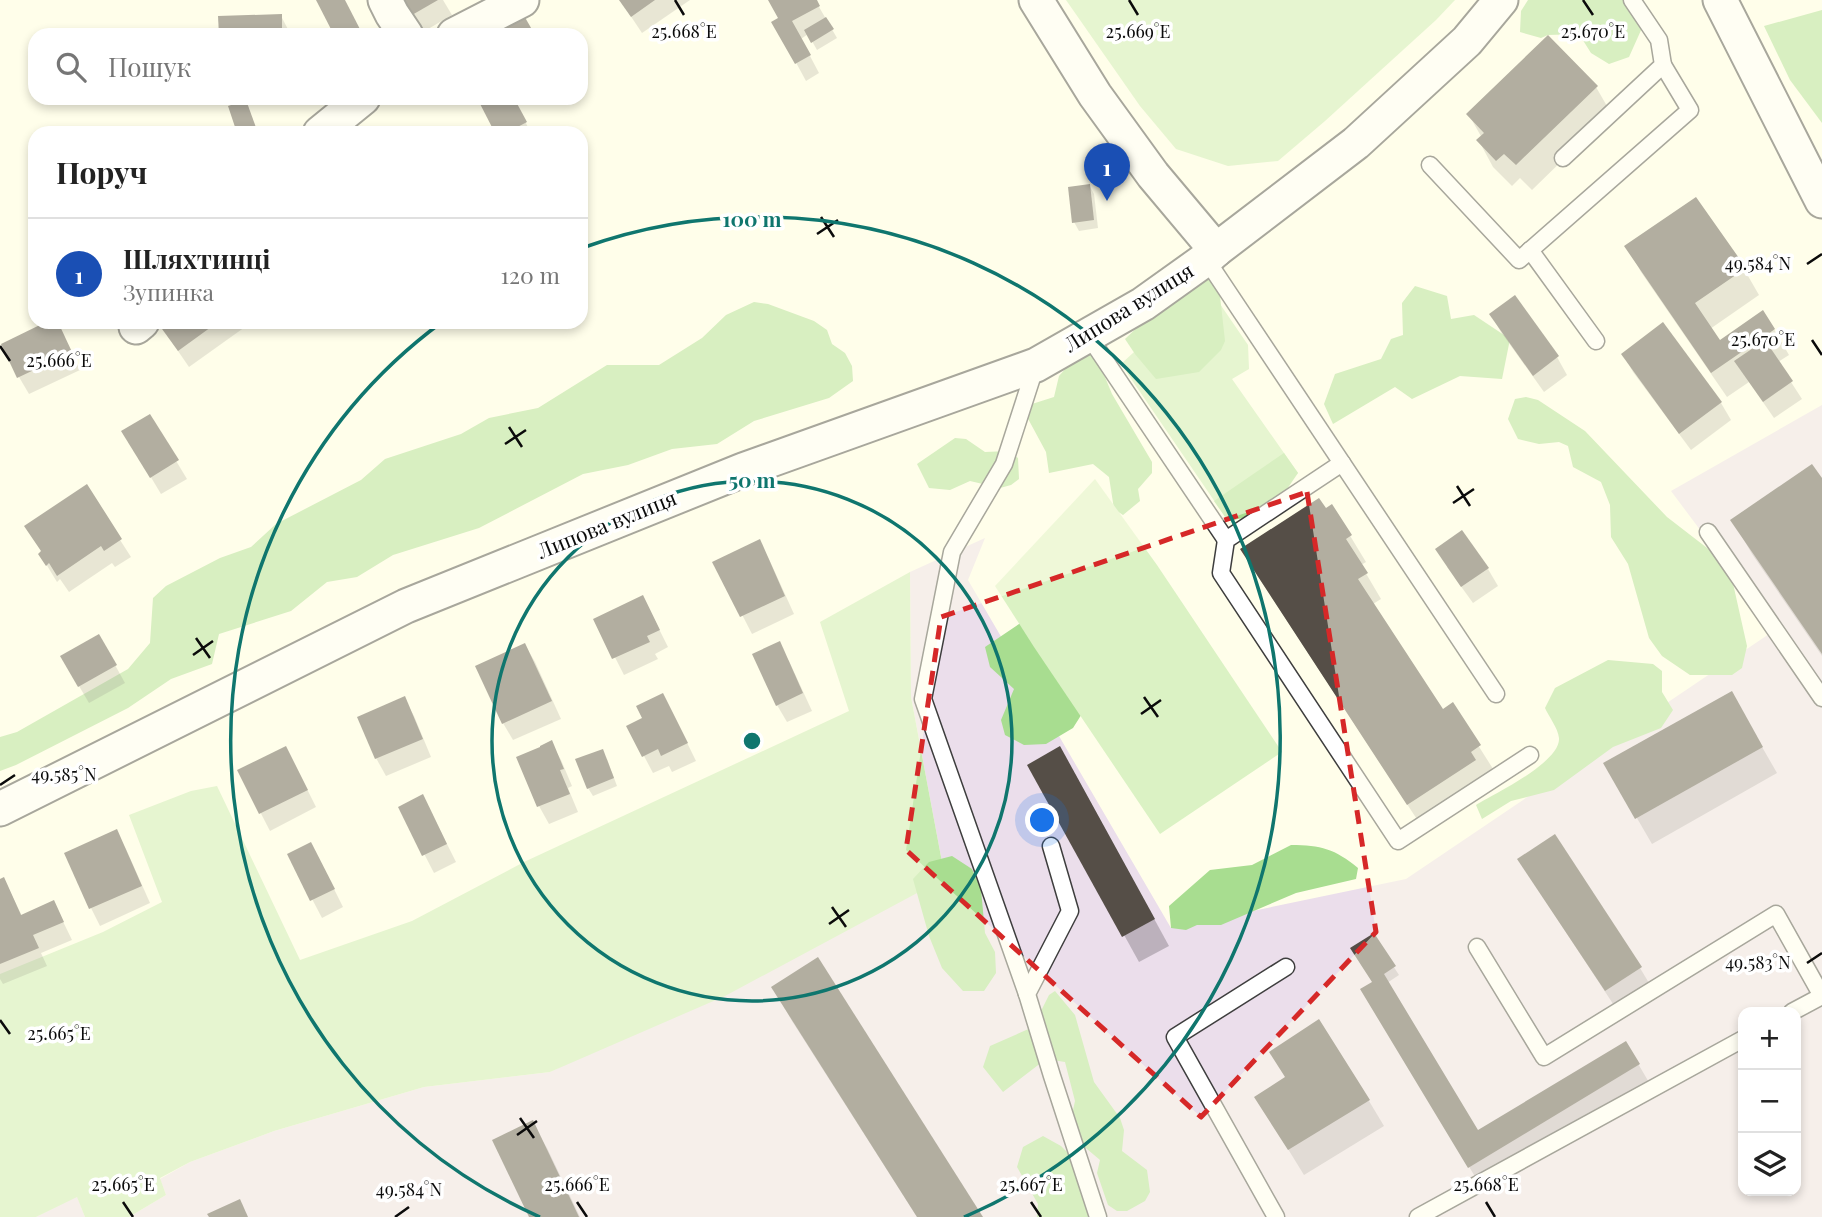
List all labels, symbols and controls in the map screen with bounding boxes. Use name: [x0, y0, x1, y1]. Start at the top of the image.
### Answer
text: 25.668°E: [651, 19, 717, 43]
text: 25.669°E: [1106, 19, 1170, 43]
text: 25.670°E: [1561, 19, 1625, 43]
search box: [28, 28, 588, 105]
icon: search: [52, 48, 90, 86]
text: Пошук: [108, 49, 191, 84]
pin: 1: [1084, 143, 1130, 201]
text: Поруч: [56, 152, 147, 192]
text: 100 m: [722, 204, 782, 232]
text: Шляхтинці: [123, 241, 271, 276]
text: 49.584°N: [1725, 251, 1792, 275]
street label: Липова вулиця: [1057, 255, 1198, 358]
text: 1: [75, 259, 83, 290]
text: 120 m: [501, 259, 560, 290]
text: Зупинка: [123, 276, 214, 307]
text: 25.670°E: [1731, 327, 1795, 351]
text: 25.666°E: [26, 348, 92, 372]
text: 50 m: [728, 465, 776, 493]
street label: Липова вулиця: [532, 482, 680, 564]
centre of rings: [740, 729, 764, 753]
text: 49.585°N: [31, 762, 97, 786]
your location: [1025, 803, 1059, 837]
text: 49.583°N: [1725, 950, 1791, 974]
map controls: [1738, 1007, 1801, 1196]
button: +: [1738, 1007, 1801, 1070]
text: 25.665°E: [27, 1021, 91, 1045]
button: −: [1738, 1070, 1801, 1133]
button: layers: [1738, 1133, 1801, 1196]
text: 25.665°E: [91, 1172, 155, 1196]
text: 25.666°E: [544, 1172, 610, 1196]
text: 25.667°E: [999, 1172, 1063, 1196]
text: 25.668°E: [1453, 1172, 1519, 1196]
text: 49.584°N: [376, 1177, 443, 1201]

